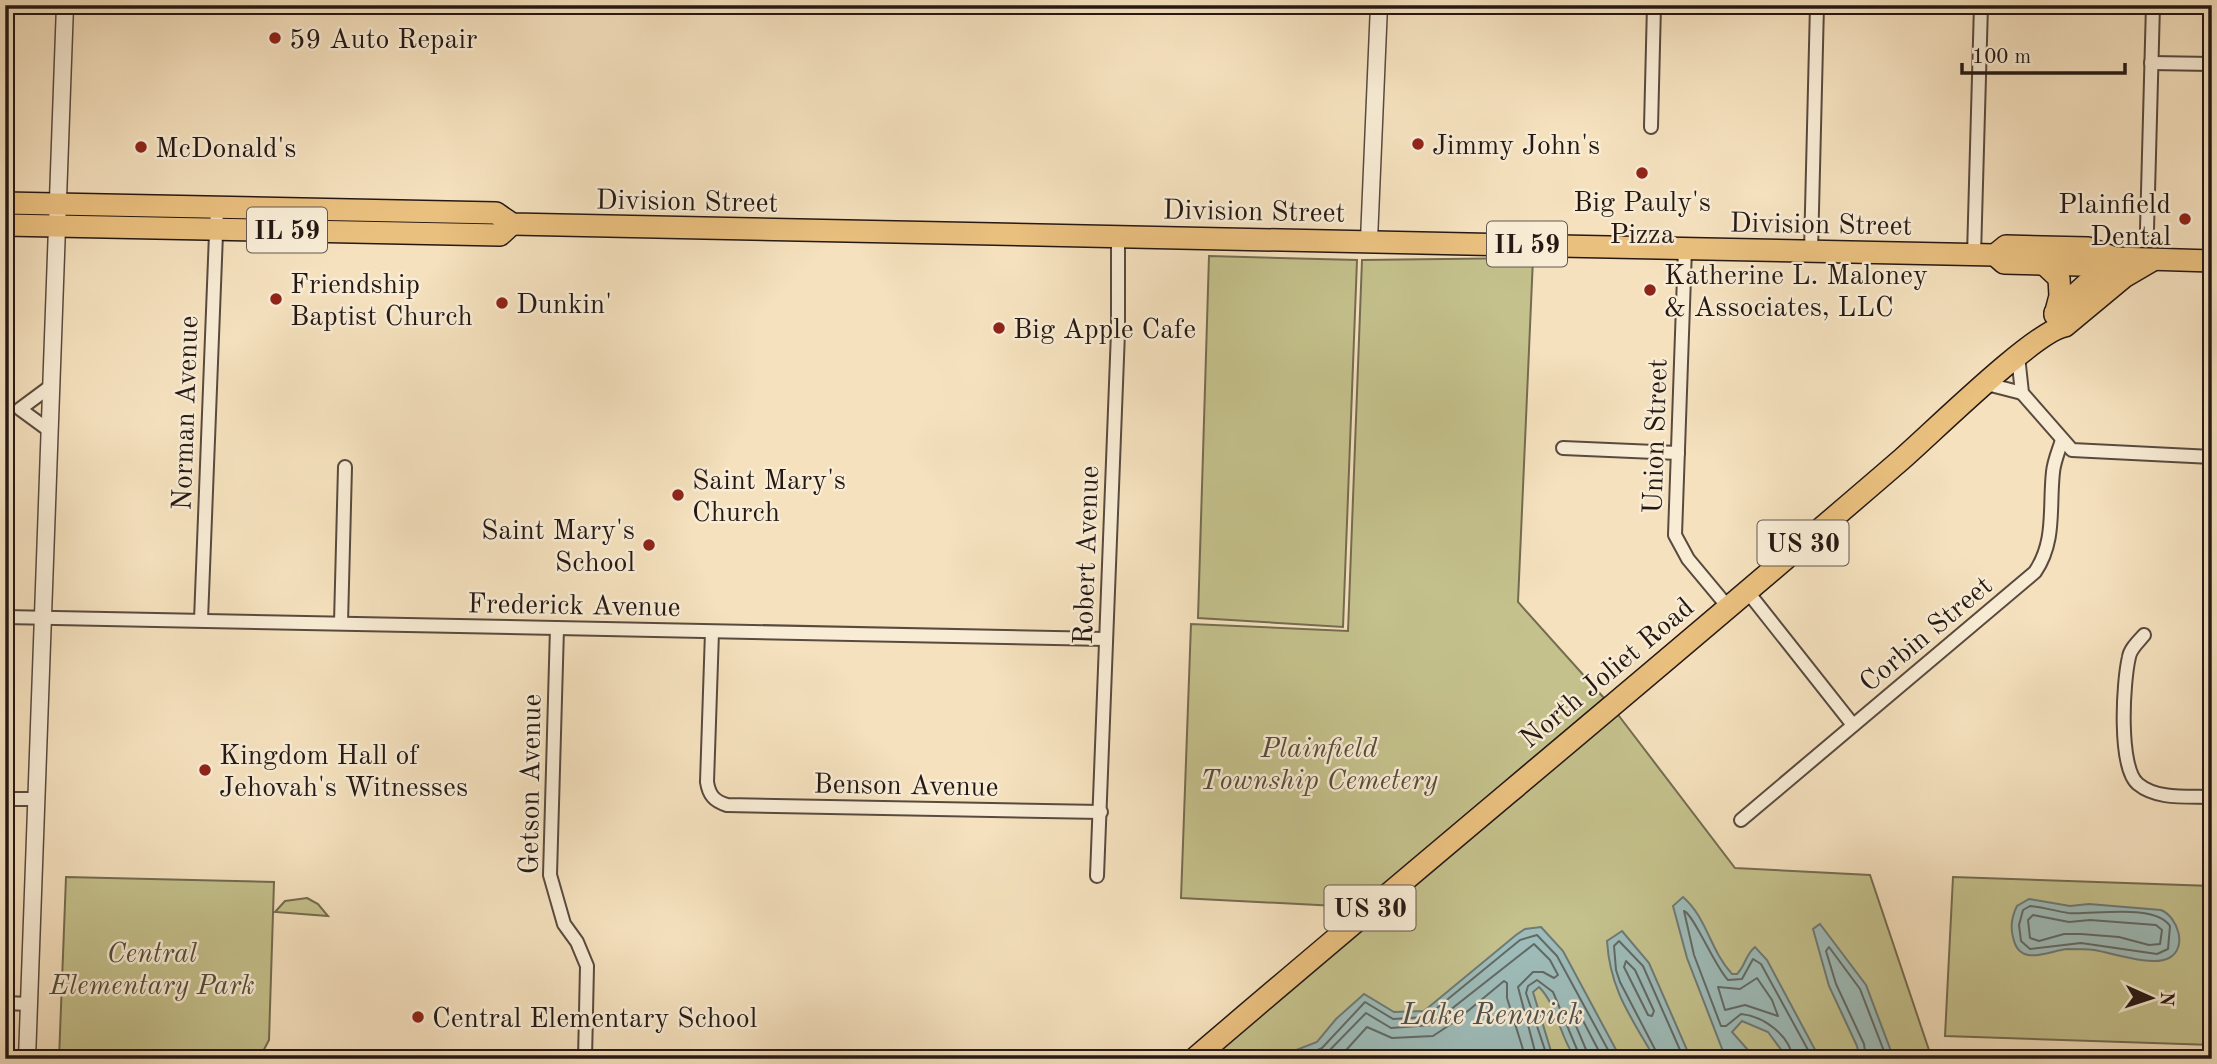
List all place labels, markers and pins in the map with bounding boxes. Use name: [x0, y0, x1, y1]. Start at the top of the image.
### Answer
place label: 59 Auto Repair: [289, 27, 478, 55]
marker: 59 Auto Repair: [267, 30, 283, 46]
place label: Jimmy John's: [1432, 133, 1600, 161]
place label: McDonald's: [155, 136, 296, 164]
marker: Jimmy John's: [1410, 136, 1426, 152]
marker: McDonald's: [133, 139, 149, 155]
marker: Big Pauly's Pizza: [1634, 165, 1650, 181]
place label: Big Pauly's Pizza: [1573, 190, 1711, 250]
place label: Plainfield Dental: [2058, 192, 2171, 252]
marker: Plainfield Dental: [2177, 211, 2193, 227]
place label: Katherine L. Maloney & Associates, LLC: [1664, 263, 1928, 323]
place label: Friendship Baptist Church: [290, 272, 473, 332]
marker: Katherine L. Maloney & Associates, LLC: [1642, 282, 1658, 298]
marker: Friendship Baptist Church: [268, 291, 284, 307]
place label: Dunkin': [516, 292, 612, 320]
marker: Dunkin': [494, 295, 510, 311]
place label: Big Apple Cafe: [1013, 317, 1196, 345]
marker: Big Apple Cafe: [991, 320, 1007, 336]
place label: Saint Mary's Church: [692, 468, 846, 528]
marker: Saint Mary's Church: [670, 487, 686, 503]
place label: Saint Mary's School: [481, 518, 635, 578]
marker: Saint Mary's School: [641, 537, 657, 553]
place label: Kingdom Hall of Jehovah's Witnesses: [219, 743, 468, 803]
marker: Kingdom Hall of Jehovah's Witnesses: [197, 762, 213, 778]
place label: Central Elementary School: [432, 1006, 757, 1034]
marker: Central Elementary School: [410, 1009, 426, 1025]

